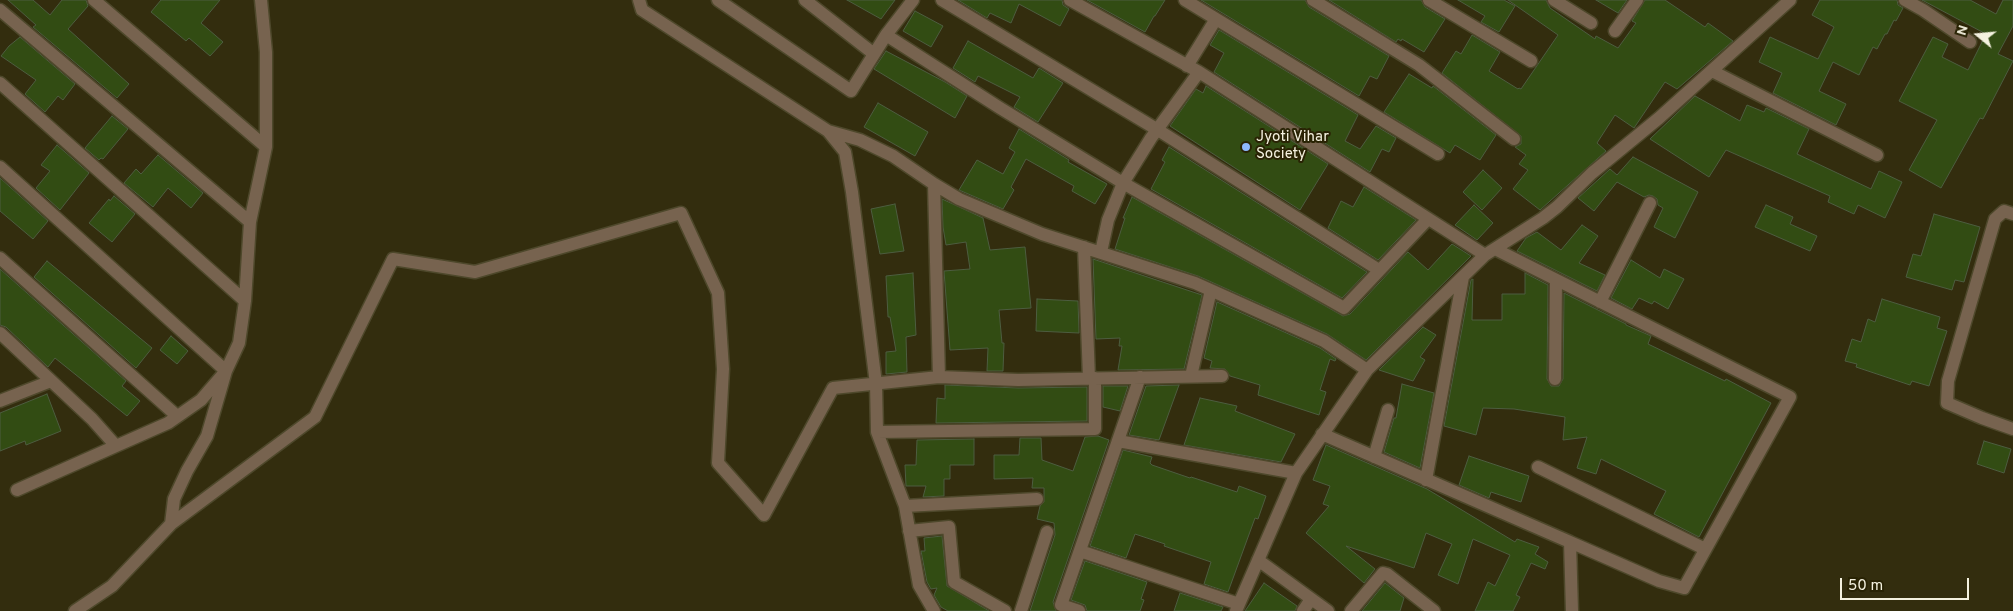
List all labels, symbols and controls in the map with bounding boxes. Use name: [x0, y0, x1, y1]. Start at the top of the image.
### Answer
north arrow: [1953, 10, 2003, 60]
text: N: [1954, 23, 1973, 38]
place label: Jyoti Vihar Society: [1256, 129, 1329, 164]
marker: Jyoti Vihar Society: [1240, 141, 1252, 153]
scale bar: [1843, 568, 1972, 600]
text: 50 m: [1848, 577, 1883, 596]

